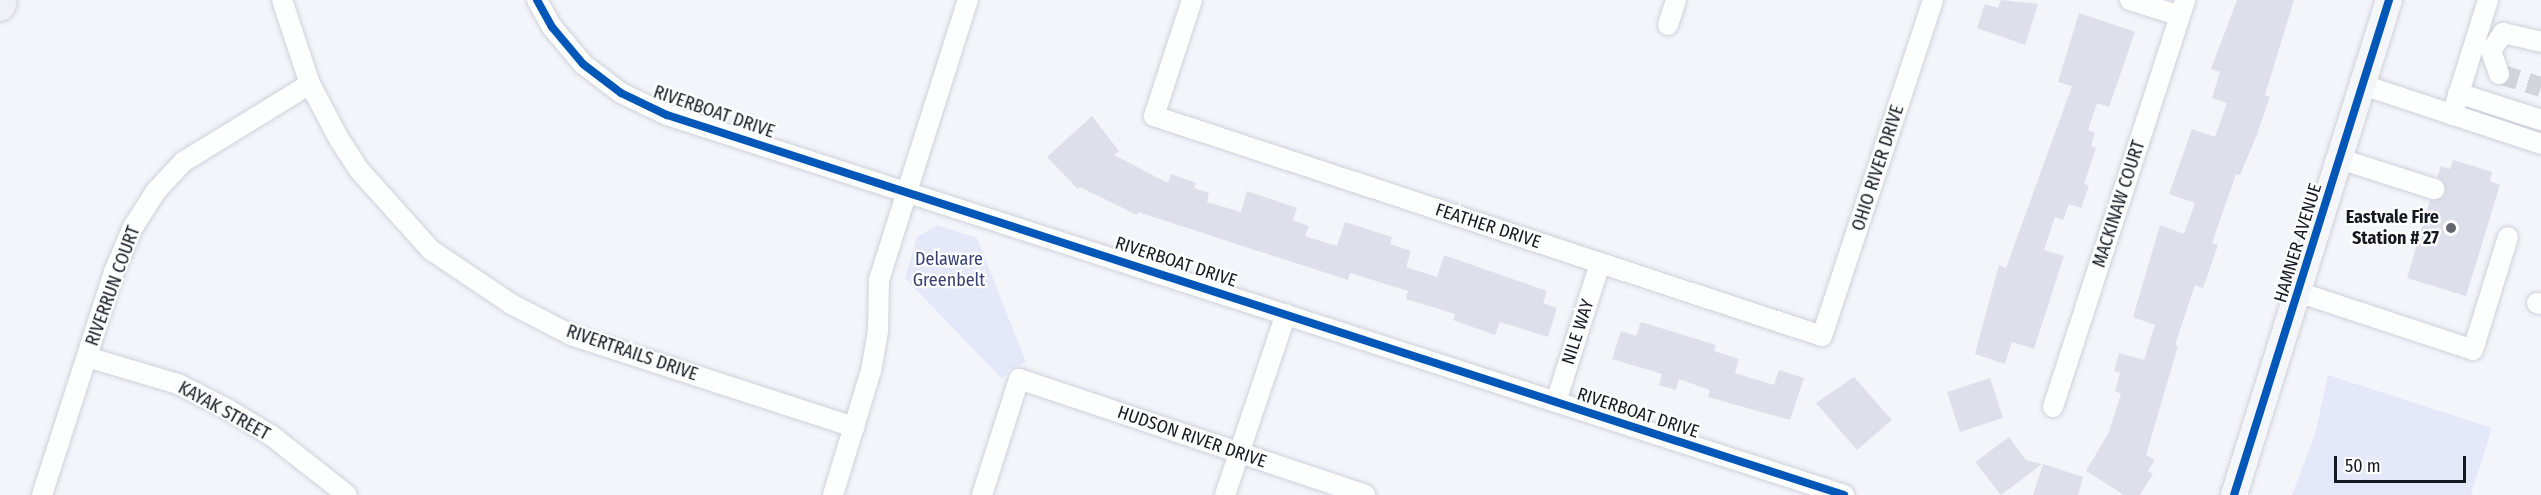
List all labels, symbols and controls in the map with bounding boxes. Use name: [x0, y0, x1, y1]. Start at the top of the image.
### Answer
street label: RIVERBOAT DRIVE: [651, 81, 777, 143]
street label: OHIO RIVER DRIVE: [1847, 102, 1909, 234]
street label: MACKINAW COURT: [2088, 138, 2150, 270]
street label: HAMNER AVENUE: [2270, 181, 2326, 305]
street label: FEATHER DRIVE: [1433, 199, 1543, 253]
place label: Eastvale Fire Station # 27: [2346, 207, 2439, 250]
marker: Eastvale Fire Station # 27: [2444, 221, 2458, 235]
street label: RIVERRUN COURT: [81, 223, 145, 349]
street label: RIVERBOAT DRIVE: [1112, 232, 1240, 292]
park label: Delaware Greenbelt: [913, 249, 985, 292]
street label: NILE WAY: [1557, 297, 1599, 367]
street label: RIVERTRAILS DRIVE: [564, 320, 700, 386]
street label: KAYAK STREET: [174, 377, 274, 445]
street label: RIVERBOAT DRIVE: [1574, 383, 1702, 443]
street label: HUDSON RIVER DRIVE: [1115, 401, 1269, 473]
scale bar: [2337, 444, 2469, 482]
text: 50 m: [2345, 455, 2381, 477]

